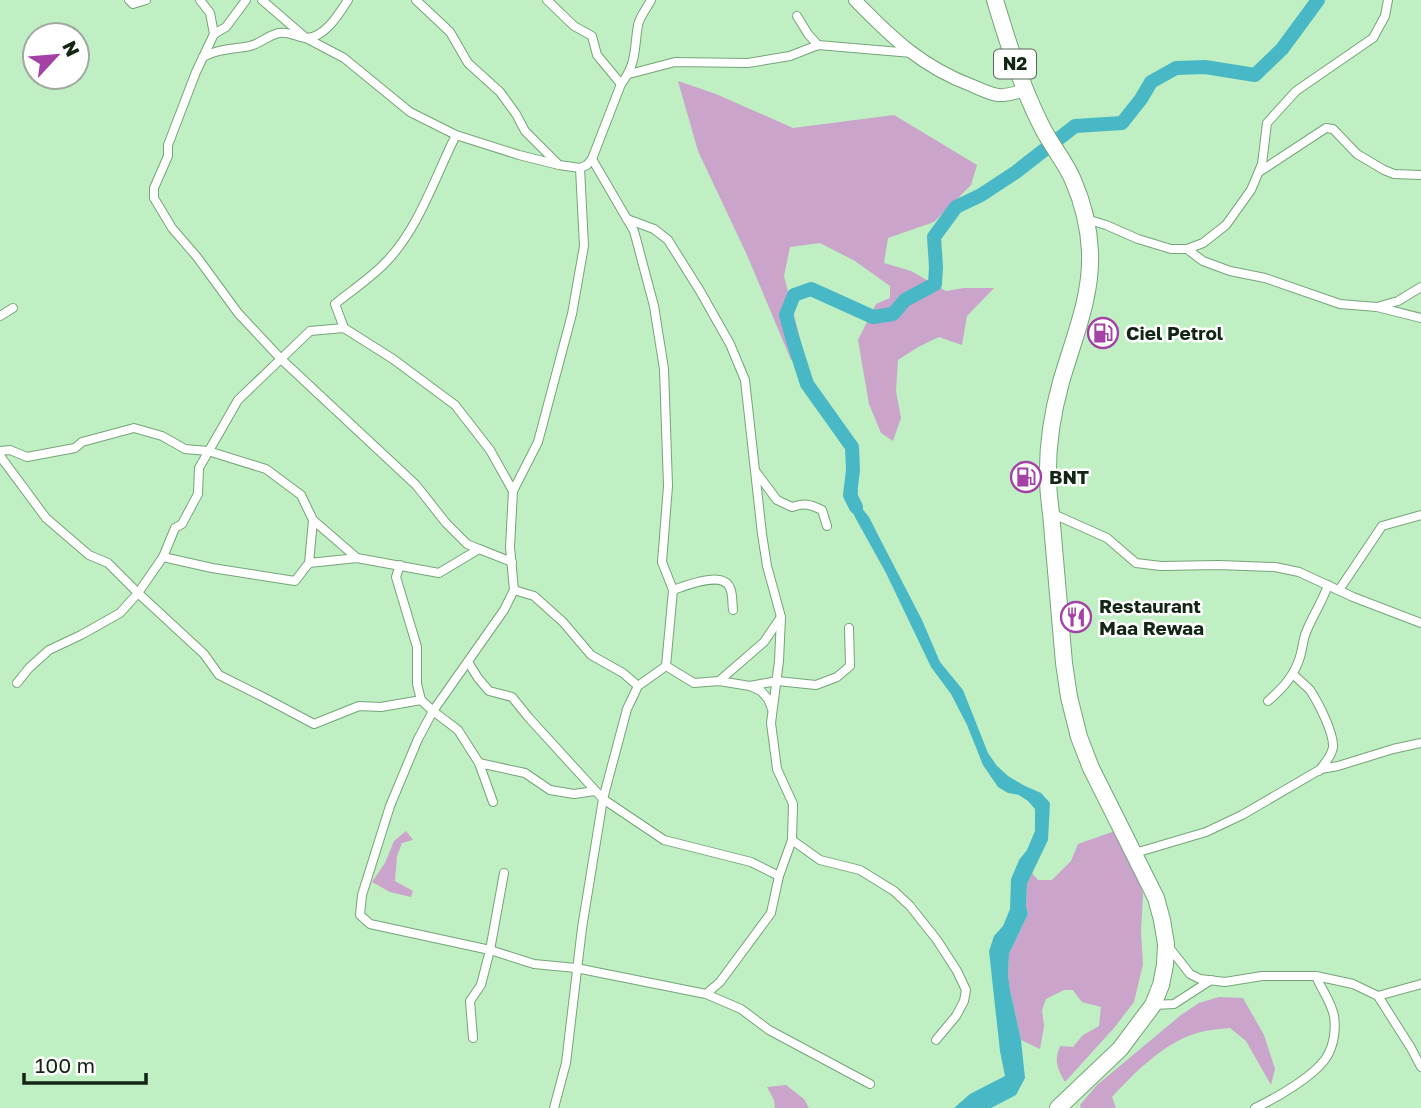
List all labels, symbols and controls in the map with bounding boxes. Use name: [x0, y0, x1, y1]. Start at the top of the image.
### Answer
north arrow: [21, 21, 91, 91]
text: N: [58, 37, 85, 60]
road number: N2: [994, 50, 1036, 78]
fuel station icon: Ciel Petrol: [1086, 316, 1120, 350]
place label: Ciel Petrol: [1126, 321, 1223, 344]
fuel station icon: BNT: [1009, 460, 1043, 494]
place label: BNT: [1049, 465, 1089, 488]
place label: Restaurant Maa Rewaa: [1099, 594, 1204, 639]
restaurant icon: Restaurant Maa Rewaa: [1059, 600, 1093, 634]
scale bar: [24, 1042, 147, 1086]
text: 100 m: [35, 1052, 95, 1078]

